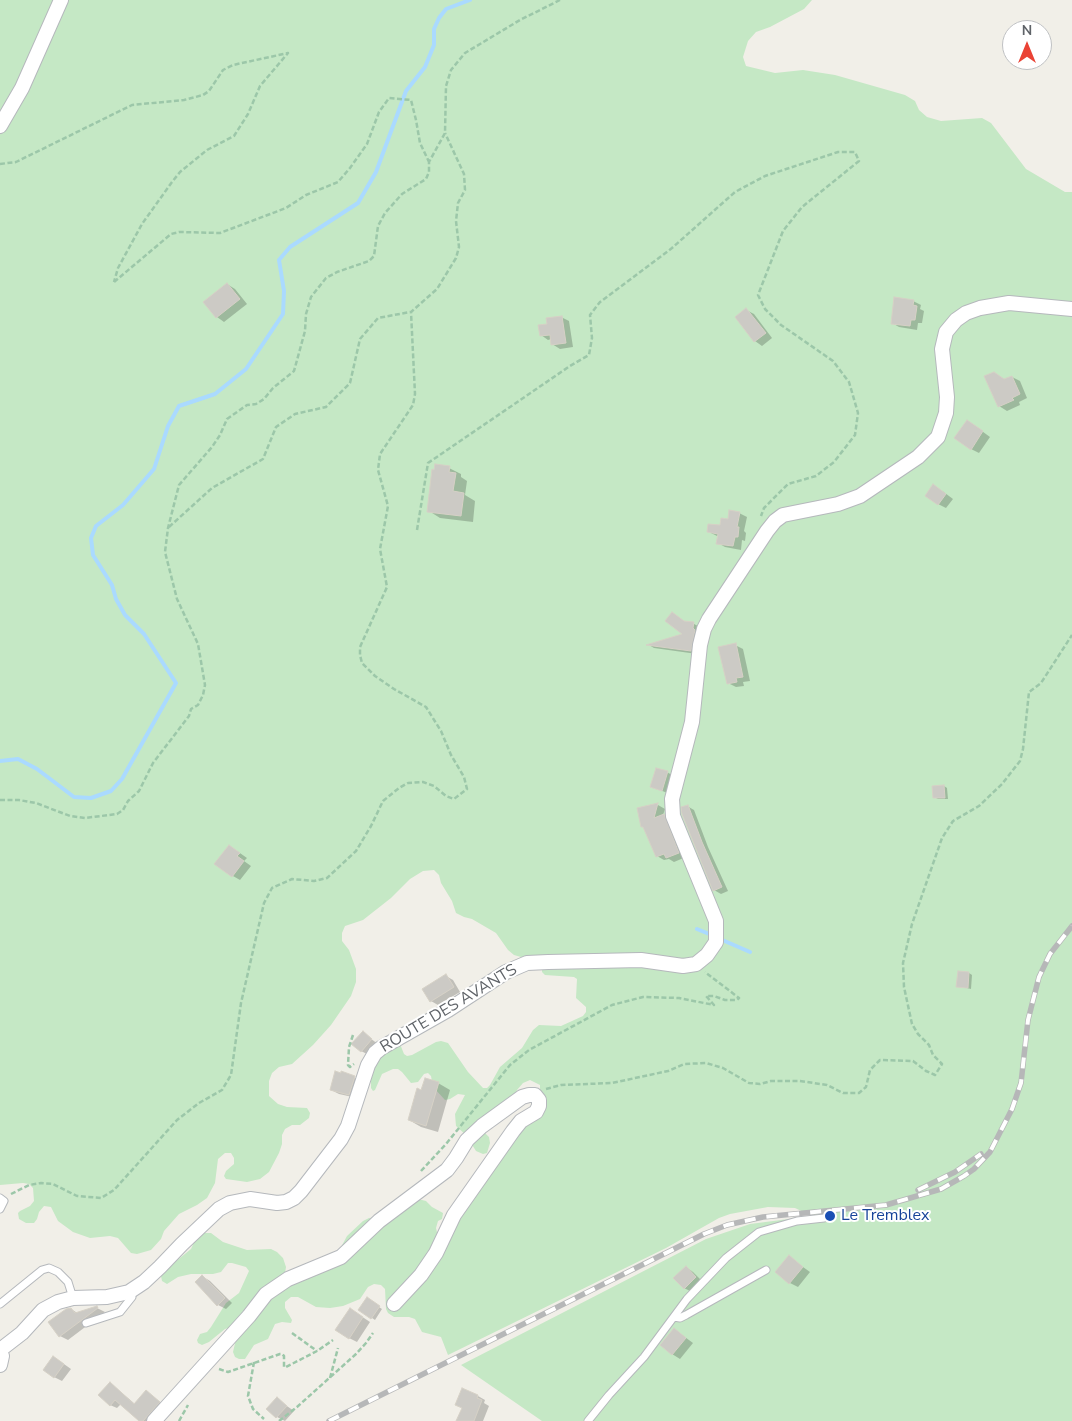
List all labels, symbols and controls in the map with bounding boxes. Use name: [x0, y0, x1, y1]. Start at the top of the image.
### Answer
north arrow: [1002, 20, 1052, 70]
text: N: [1022, 21, 1032, 40]
street label: ROUTE DES AVANTS: [377, 961, 521, 1057]
place label: Le Tremblex: [841, 1206, 929, 1226]
marker: Le Tremblex: [823, 1209, 837, 1223]

